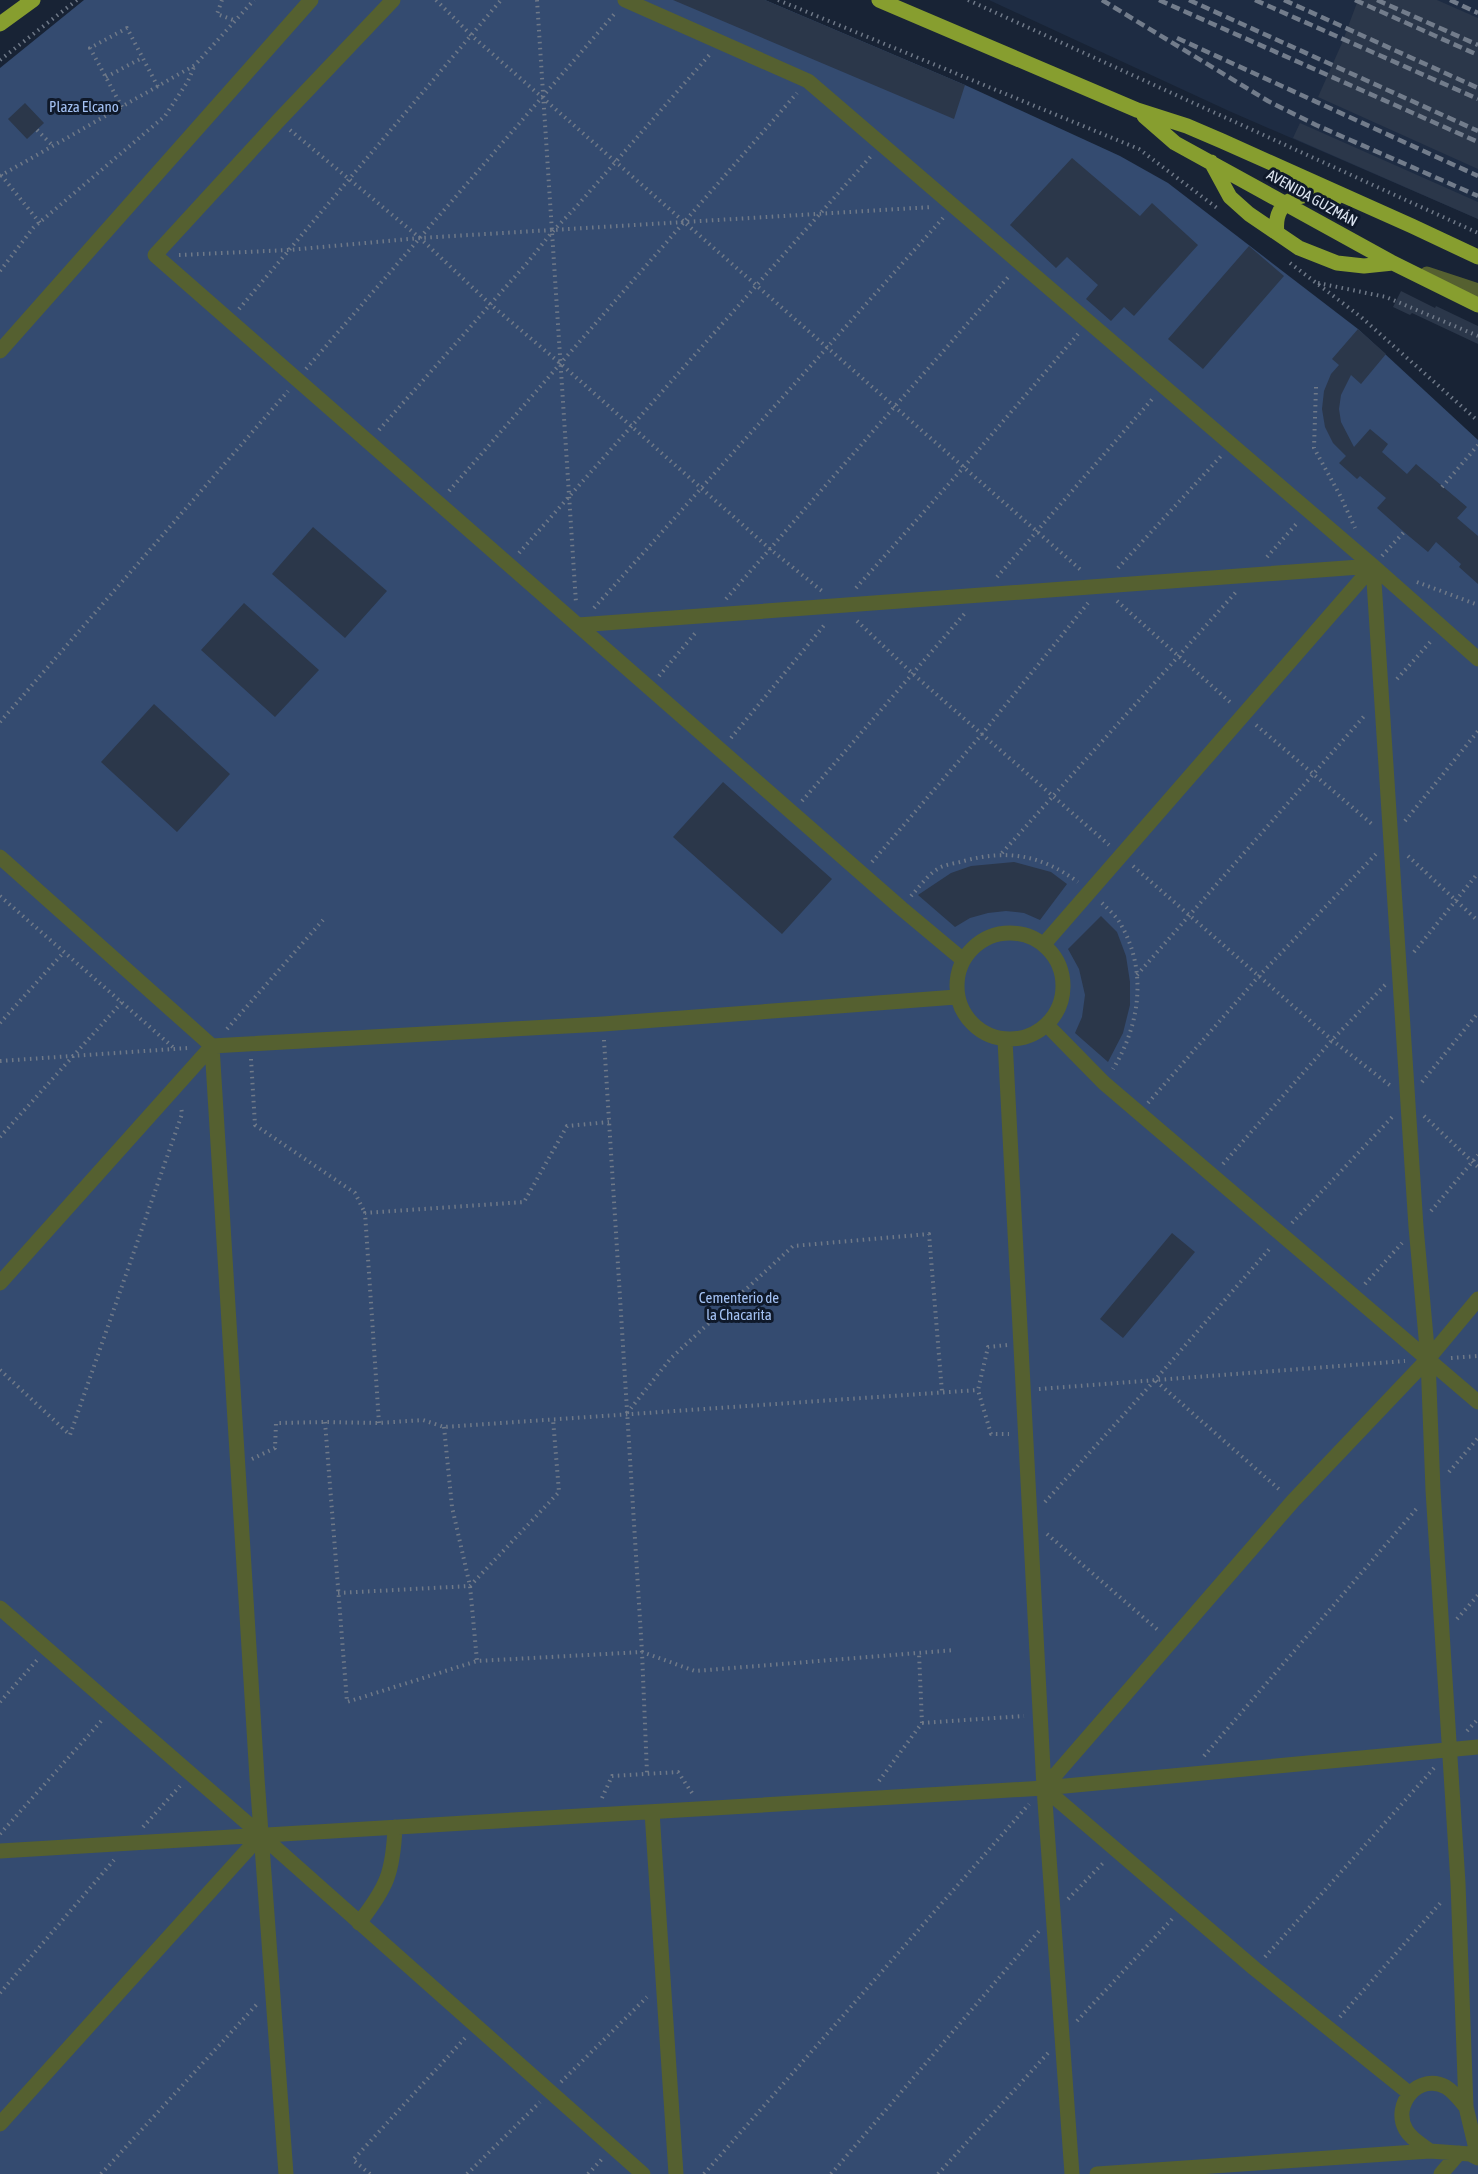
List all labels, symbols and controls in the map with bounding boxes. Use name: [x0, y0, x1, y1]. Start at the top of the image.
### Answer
park label: Plaza Elcano: [49, 98, 119, 115]
street label: AVENIDA GUZMÁN: [1264, 166, 1361, 229]
park label: Cementerio de la Chacarita: [699, 1289, 779, 1323]

